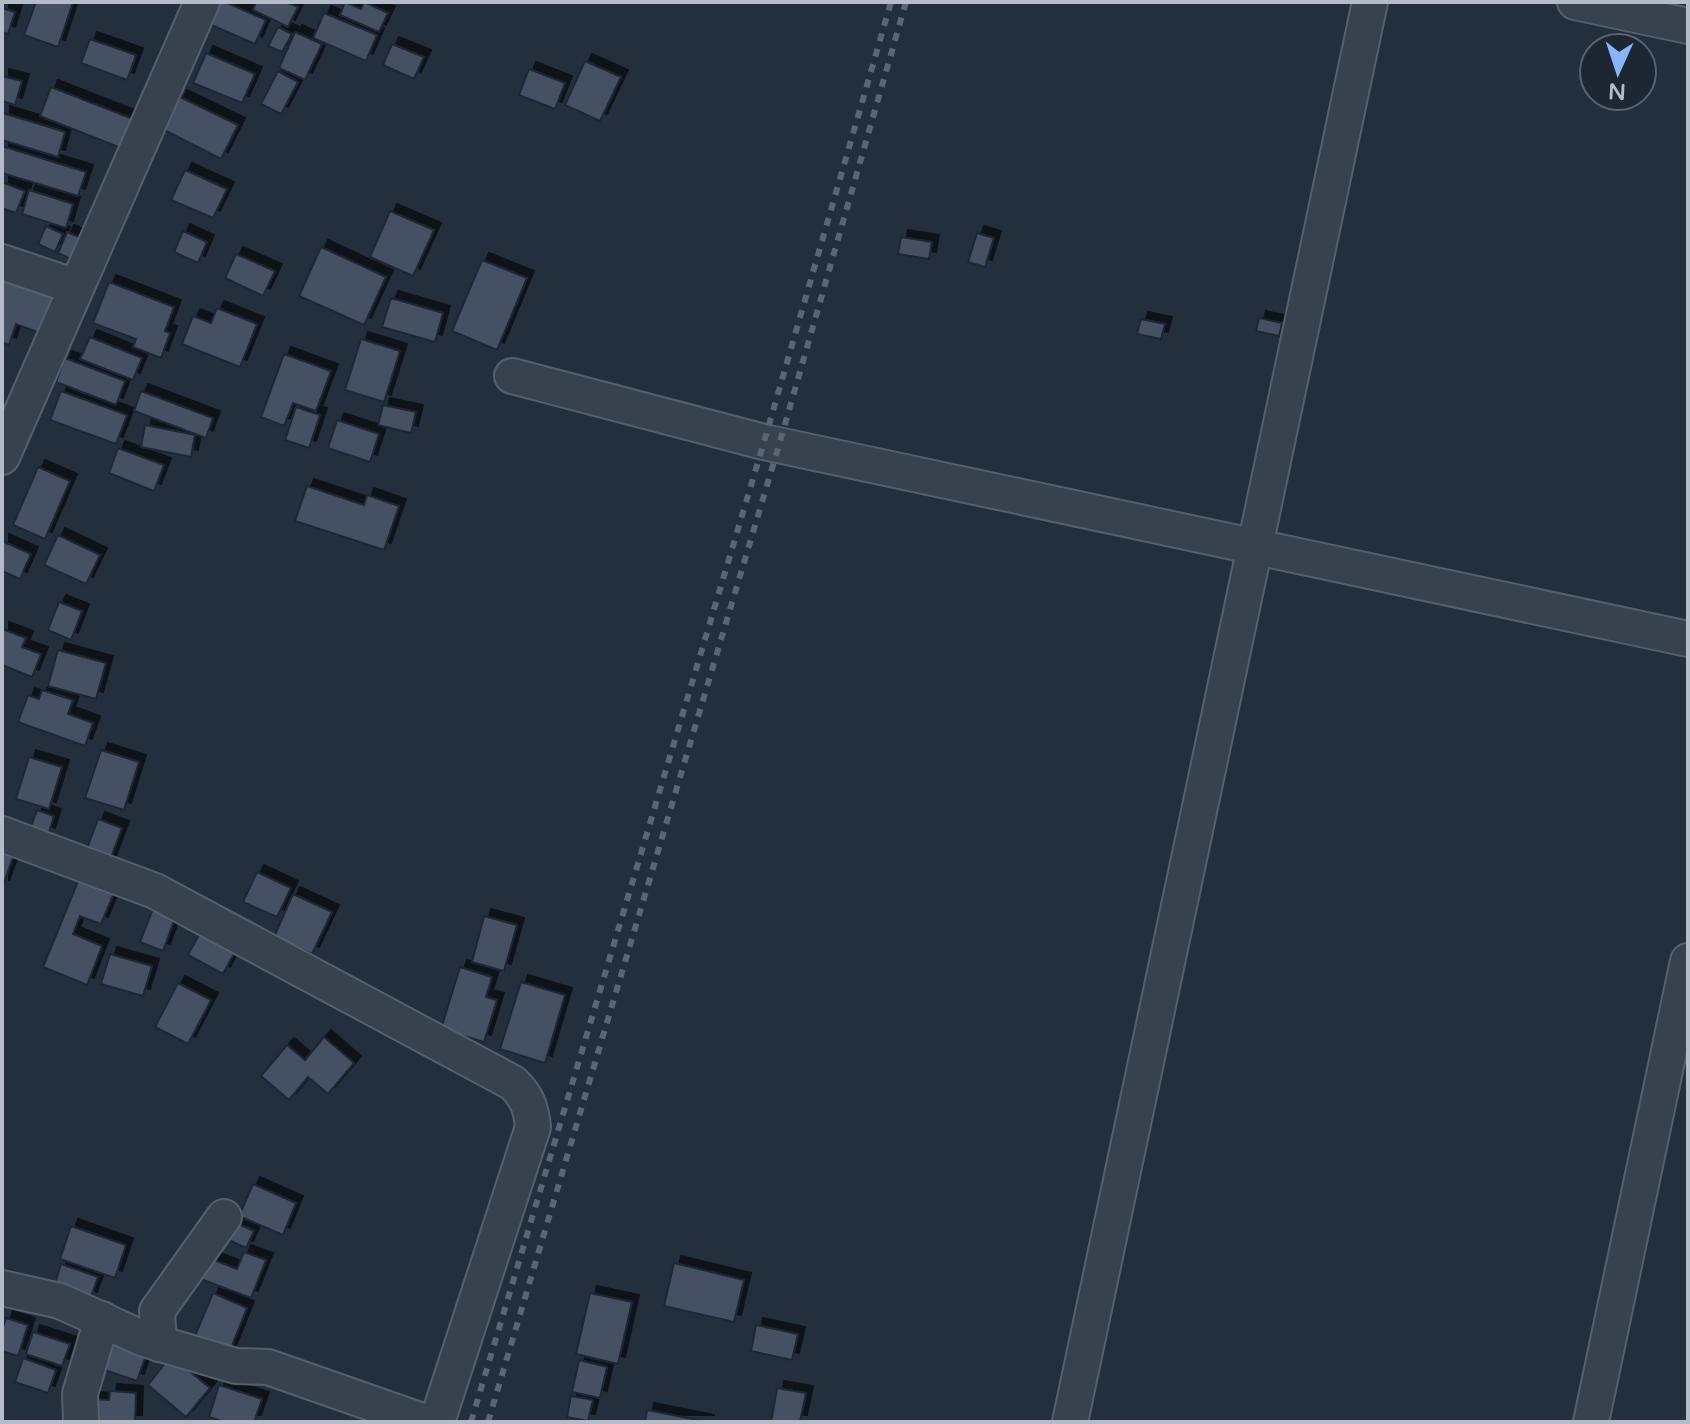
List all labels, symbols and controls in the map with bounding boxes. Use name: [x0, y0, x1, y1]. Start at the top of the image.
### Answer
north arrow: [1578, 32, 1658, 112]
text: N: [1608, 78, 1627, 104]

